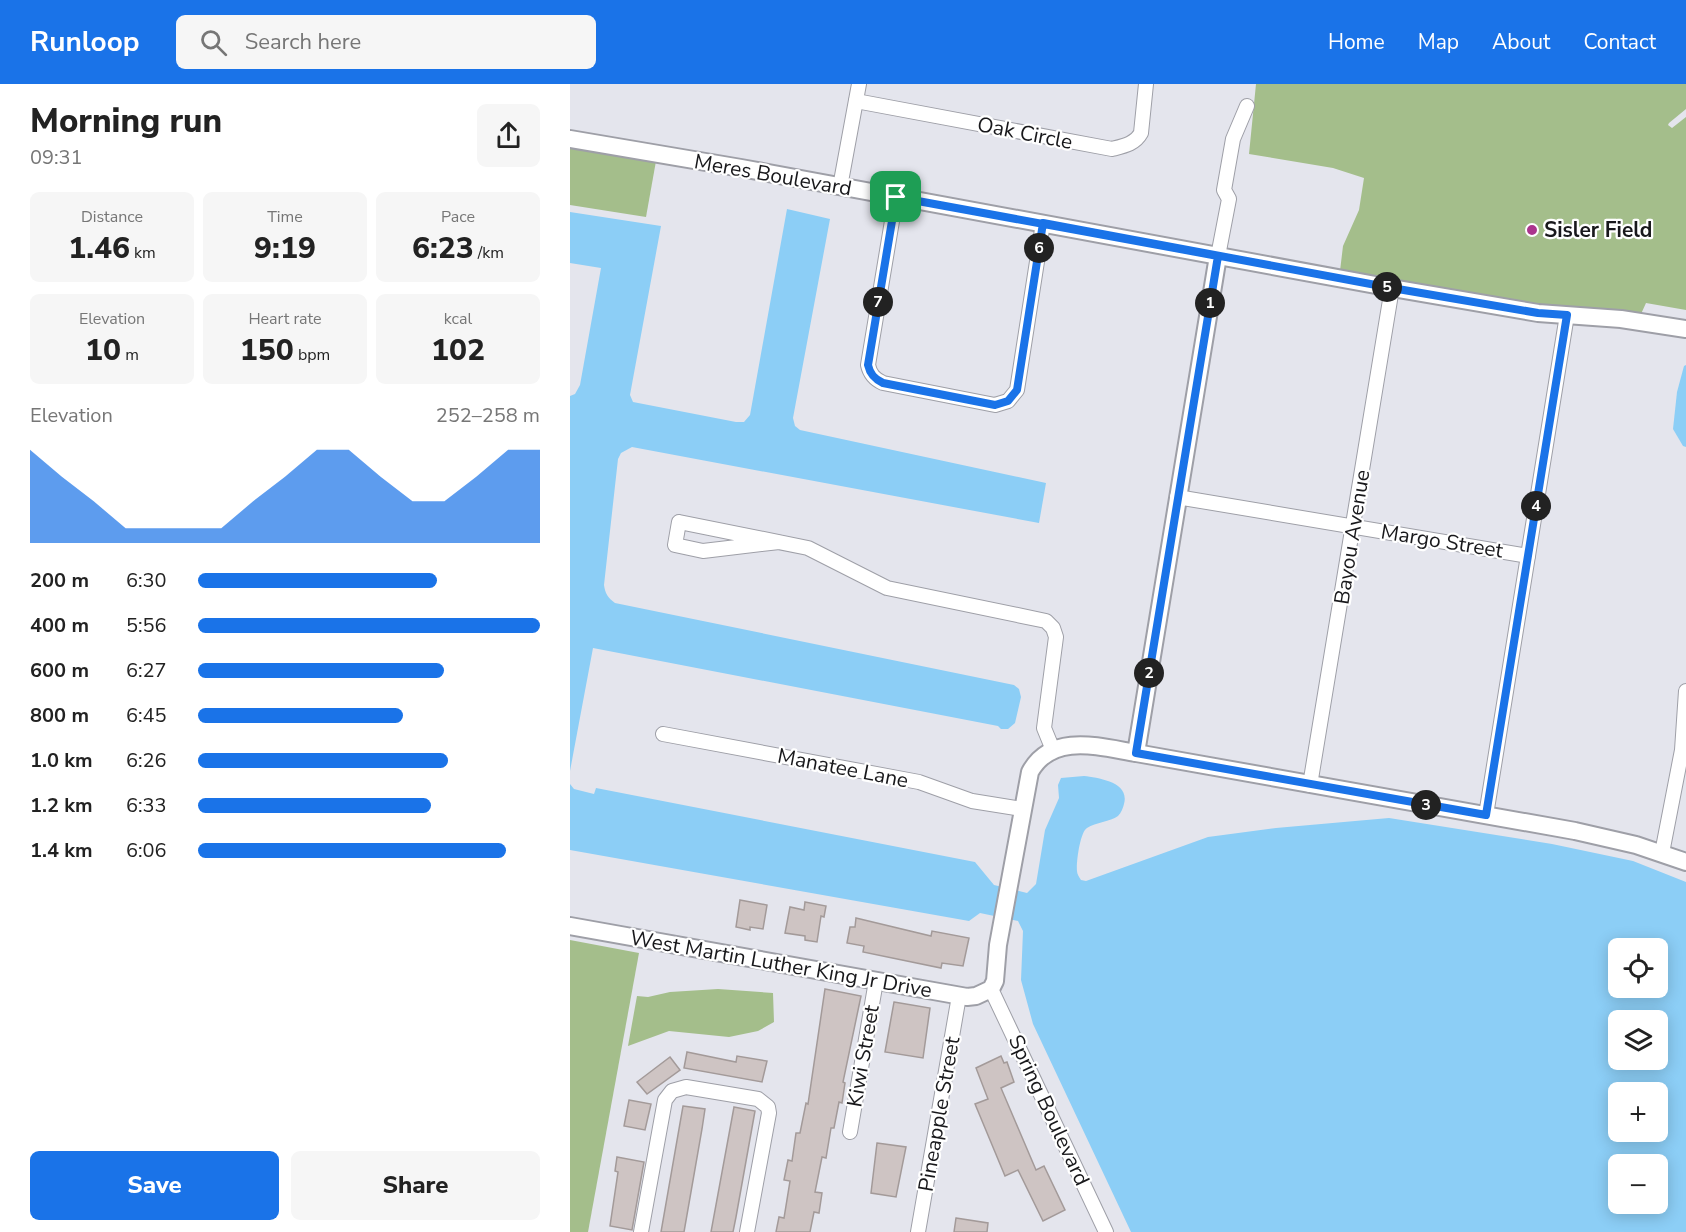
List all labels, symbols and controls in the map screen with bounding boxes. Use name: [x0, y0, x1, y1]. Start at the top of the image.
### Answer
search box: [176, 15, 596, 69]
text: Runloop: [30, 23, 140, 61]
icon: search: [197, 26, 230, 59]
text: Search here: [245, 27, 361, 57]
text: Home: [1328, 28, 1385, 56]
text: Map: [1418, 28, 1459, 56]
text: About: [1492, 28, 1550, 56]
text: Contact: [1583, 28, 1656, 56]
text: Morning run: [30, 99, 222, 144]
button: share: [477, 104, 540, 167]
street label: Oak Circle: [975, 110, 1075, 156]
text: 09:31: [30, 144, 83, 171]
street label: Meres Boulevard: [692, 147, 854, 203]
pin: [870, 171, 921, 222]
icon: arrive: [879, 180, 912, 213]
text: Distance: [81, 206, 143, 228]
text: Time: [267, 206, 303, 228]
text: Pace: [441, 206, 475, 228]
place label: Sisler Field: [1544, 216, 1652, 244]
marker: Sisler Field: [1525, 223, 1539, 237]
text: 1.46: [68, 228, 130, 269]
text: 9:19: [254, 228, 316, 269]
text: 6:23: [412, 228, 474, 269]
pin: 6: [1024, 233, 1054, 263]
text: 6: [1034, 237, 1044, 259]
text: km: [130, 242, 156, 264]
text: /km: [474, 242, 504, 264]
pin: 5: [1372, 272, 1402, 302]
text: 5: [1382, 276, 1392, 298]
pin: 7: [863, 287, 893, 317]
pin: 1: [1195, 288, 1225, 318]
text: 7: [873, 291, 883, 313]
text: 1: [1205, 292, 1215, 314]
text: Elevation: [79, 308, 145, 330]
text: Heart rate: [248, 308, 322, 330]
text: kcal: [444, 308, 472, 330]
text: 10: [85, 330, 121, 371]
text: 150: [240, 330, 294, 371]
text: 102: [431, 330, 485, 371]
text: m: [121, 344, 139, 366]
text: bpm: [294, 344, 330, 366]
text: Elevation: [30, 402, 113, 429]
text: 252–258 m: [436, 402, 540, 429]
street label: Bayou Avenue: [1328, 468, 1376, 606]
pin: 4: [1521, 491, 1551, 521]
text: 4: [1531, 495, 1541, 517]
street label: Margo Street: [1379, 518, 1506, 565]
text: 200 m: [30, 567, 89, 594]
text: 6:30: [126, 567, 167, 594]
text: 400 m: [30, 612, 89, 639]
text: 5:56: [126, 612, 167, 639]
text: 600 m: [30, 657, 89, 684]
text: 6:27: [126, 657, 167, 684]
pin: 2: [1134, 658, 1164, 688]
text: 2: [1144, 662, 1154, 684]
text: 800 m: [30, 702, 89, 729]
text: 6:45: [126, 702, 167, 729]
street label: Manatee Lane: [775, 742, 911, 794]
text: 1.0 km: [30, 747, 93, 774]
text: 6:26: [126, 747, 167, 774]
pin: 3: [1411, 790, 1441, 820]
text: 1.2 km: [30, 792, 93, 819]
text: 6:33: [126, 792, 167, 819]
text: 3: [1421, 794, 1431, 816]
text: 1.4 km: [30, 837, 93, 864]
text: 6:06: [126, 837, 167, 864]
street label: West Martin Luther King Jr Drive: [628, 924, 934, 1004]
map controls: [1608, 938, 1668, 1214]
button: locate: [1608, 938, 1668, 998]
street label: Kiwi Street: [840, 1002, 886, 1109]
button: layers: [1608, 1010, 1668, 1070]
street label: Spring Boulevard: [1002, 1030, 1096, 1190]
street label: Pineapple Street: [912, 1034, 967, 1194]
button: +: [1608, 1082, 1668, 1142]
button: Save: [30, 1151, 279, 1220]
button: Share: [291, 1151, 540, 1220]
button: −: [1608, 1154, 1668, 1214]

